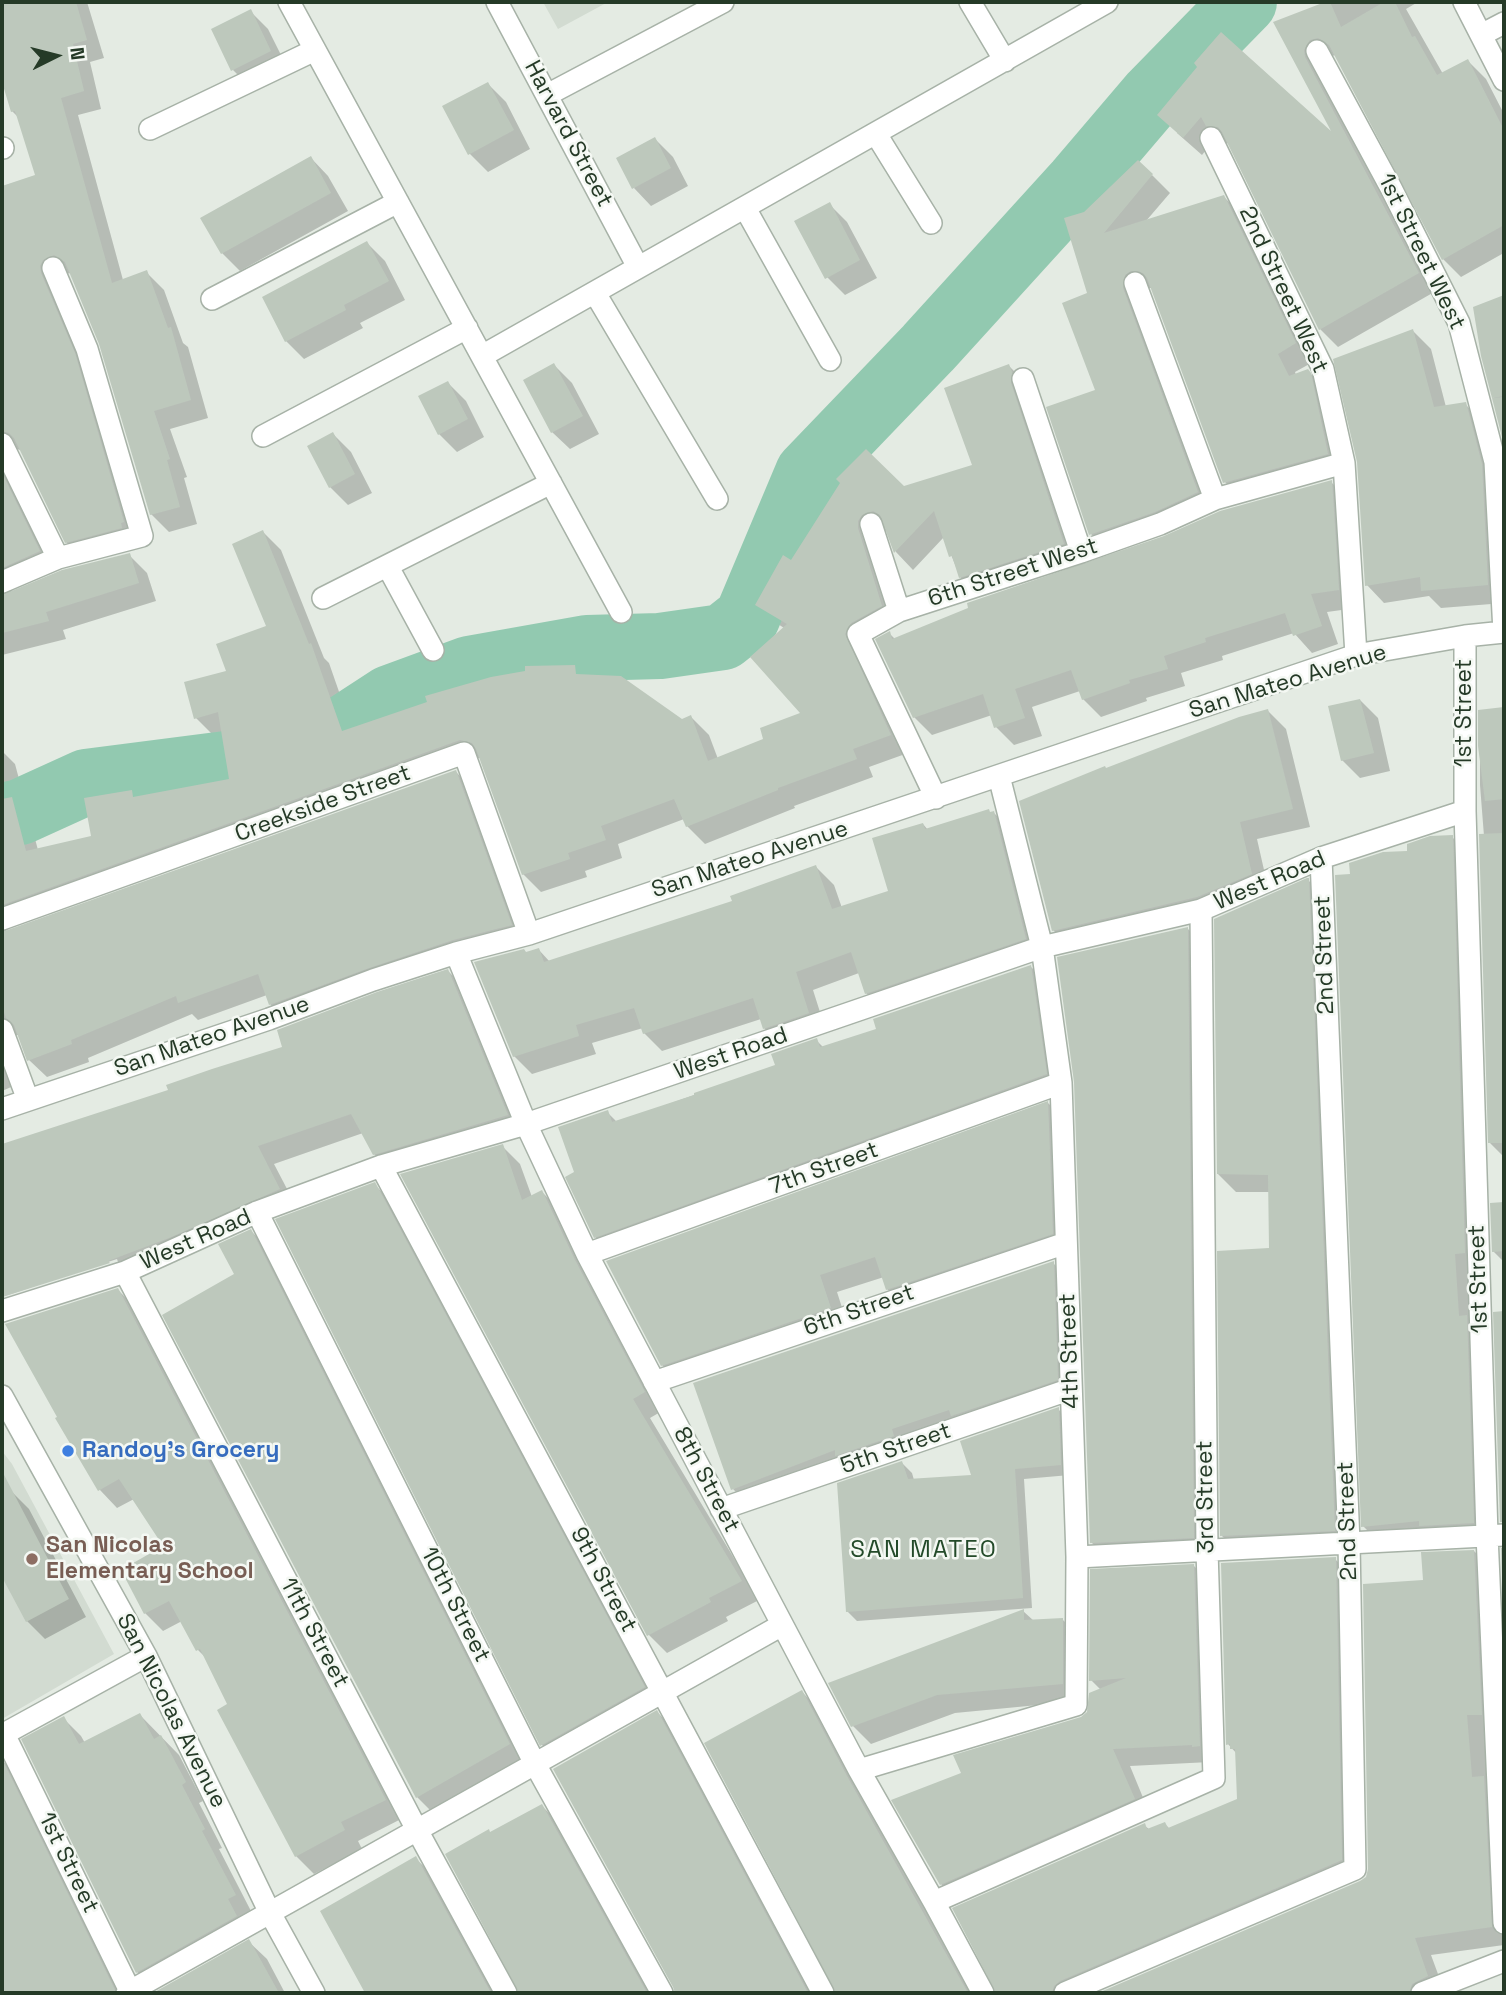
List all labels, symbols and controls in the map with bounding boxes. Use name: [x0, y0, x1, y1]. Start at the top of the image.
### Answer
north arrow: [21, 21, 91, 91]
text: N: [64, 46, 90, 61]
street label: Harvard Street: [518, 56, 618, 212]
street label: 1st Street West: [1371, 170, 1471, 334]
street label: 2nd Street West: [1232, 202, 1334, 378]
street label: 6th Street West: [925, 533, 1101, 613]
street label: San Mateo Avenue: [1186, 639, 1390, 725]
street label: 1st Street: [1451, 659, 1479, 767]
street label: Creekside Street: [231, 759, 415, 849]
street label: San Mateo Avenue: [648, 815, 852, 905]
street label: West Road: [1210, 845, 1330, 917]
street label: 2nd Street: [1309, 895, 1341, 1015]
street label: San Mateo Avenue: [111, 991, 313, 1083]
street label: West Road: [671, 1022, 791, 1086]
street label: 7th Street: [766, 1137, 882, 1201]
street label: West Road: [136, 1203, 256, 1277]
street label: 1st Street: [1463, 1224, 1495, 1334]
street label: 6th Street: [800, 1279, 918, 1343]
street label: 4th Street: [1054, 1293, 1086, 1409]
street label: 5th Street: [837, 1417, 955, 1481]
street label: 8th Street: [667, 1423, 745, 1537]
place label: Randoy's Grocery: [82, 1437, 279, 1465]
street label: 3rd Street: [1191, 1440, 1221, 1554]
marker: Randoy's Grocery: [60, 1443, 76, 1459]
street label: 2nd Street: [1332, 1461, 1364, 1581]
street label: 9th Street: [564, 1523, 642, 1637]
place label: San Nicolas Elementary School: [46, 1532, 254, 1586]
district label: SAN MATEO: [851, 1536, 997, 1564]
street label: 10th Street: [414, 1543, 496, 1667]
marker: San Nicolas Elementary School: [24, 1551, 40, 1567]
street label: 11th Street: [274, 1573, 354, 1693]
street label: San Nicolas Avenue: [110, 1609, 232, 1813]
street label: 1st Street: [32, 1808, 104, 1918]

